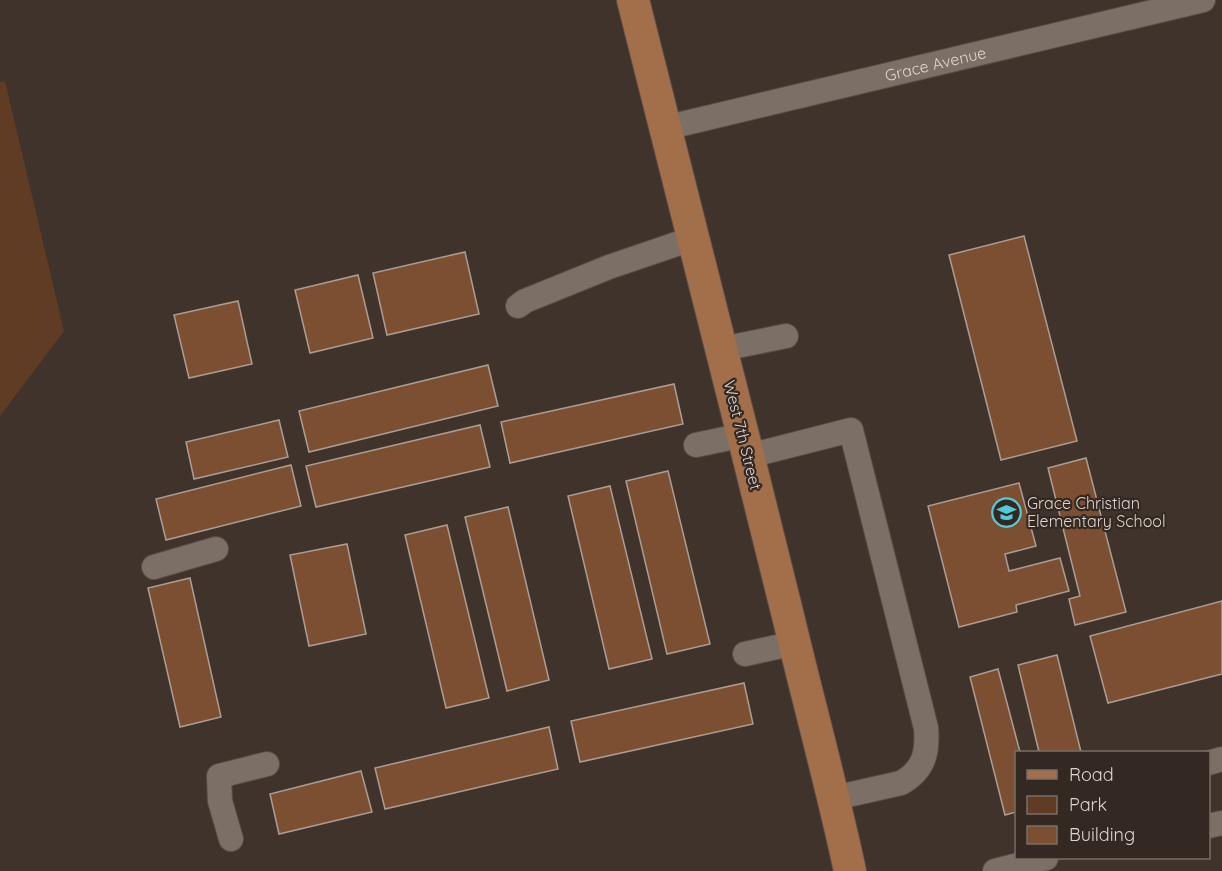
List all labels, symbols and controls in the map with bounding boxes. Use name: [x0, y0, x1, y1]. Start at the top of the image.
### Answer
street label: Grace Avenue: [883, 42, 988, 85]
street label: West 7th Street: [720, 378, 766, 492]
place label: Grace Christian Elementary School: [1027, 493, 1166, 531]
school or university icon: Grace Christian Elementary School: [990, 496, 1022, 528]
legend: [1015, 751, 1210, 859]
text: Road: [1069, 763, 1114, 786]
text: Park: [1069, 793, 1107, 816]
text: Building: [1069, 823, 1135, 846]

